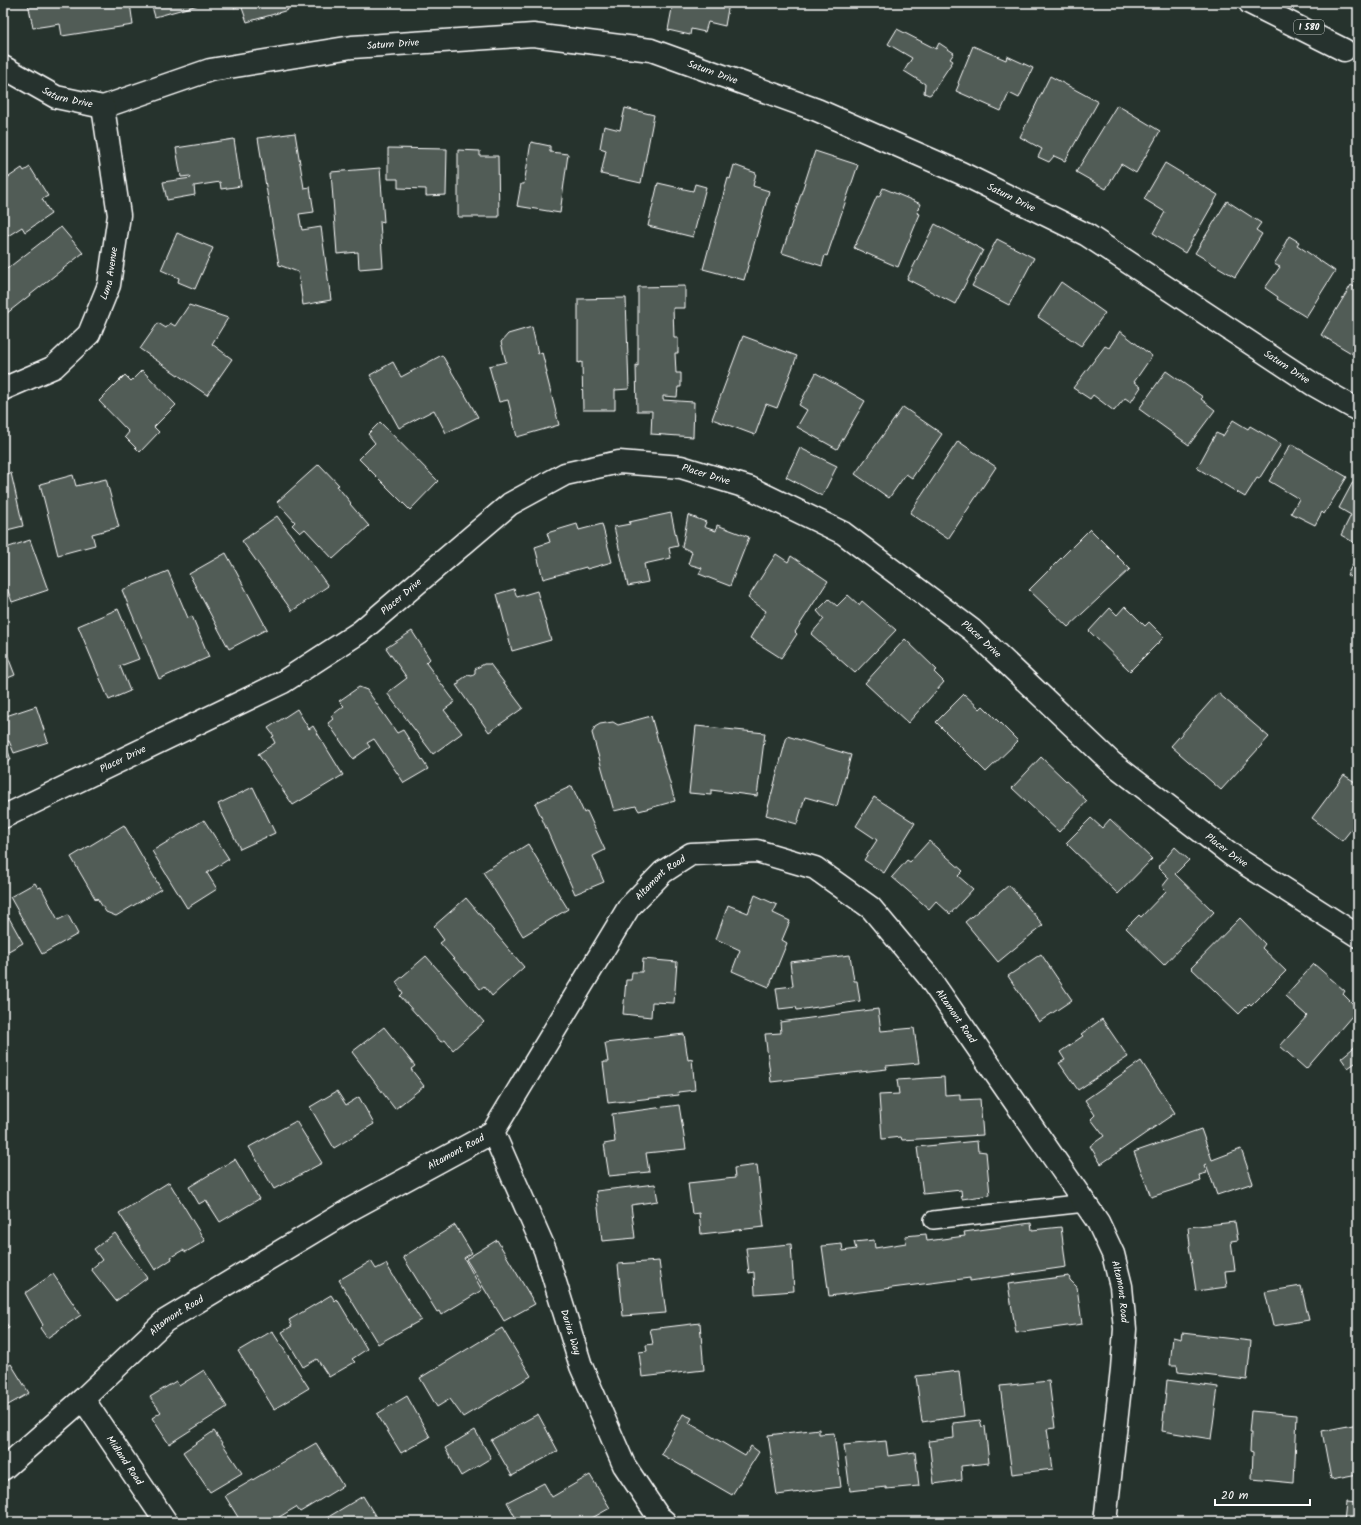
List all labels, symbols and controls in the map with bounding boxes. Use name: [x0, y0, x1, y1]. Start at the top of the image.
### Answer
road number: I 580: [1294, 20, 1324, 34]
street label: Saturn Drive: [366, 35, 420, 54]
street label: Saturn Drive: [685, 56, 740, 89]
street label: Saturn Drive: [39, 83, 95, 113]
street label: Saturn Drive: [984, 179, 1039, 217]
street label: Luna Avenue: [96, 245, 122, 302]
street label: Saturn Drive: [1261, 346, 1313, 388]
street label: Placer Drive: [680, 460, 732, 490]
street label: Placer Drive: [377, 574, 426, 619]
street label: Placer Drive: [958, 617, 1005, 662]
street label: Placer Drive: [97, 741, 149, 777]
street label: Placer Drive: [1202, 829, 1251, 872]
street label: Altamont Road: [631, 851, 690, 904]
street label: Altamont Road: [931, 986, 981, 1047]
street label: Altamont Road: [424, 1130, 488, 1174]
street label: Altamont Road: [1107, 1259, 1132, 1325]
street label: Altamont Road: [146, 1291, 208, 1340]
street label: Darius Way: [556, 1307, 585, 1357]
street label: Midland Road: [102, 1432, 147, 1489]
scale bar: [1215, 1481, 1310, 1507]
text: 20 m: [1221, 1486, 1249, 1505]

